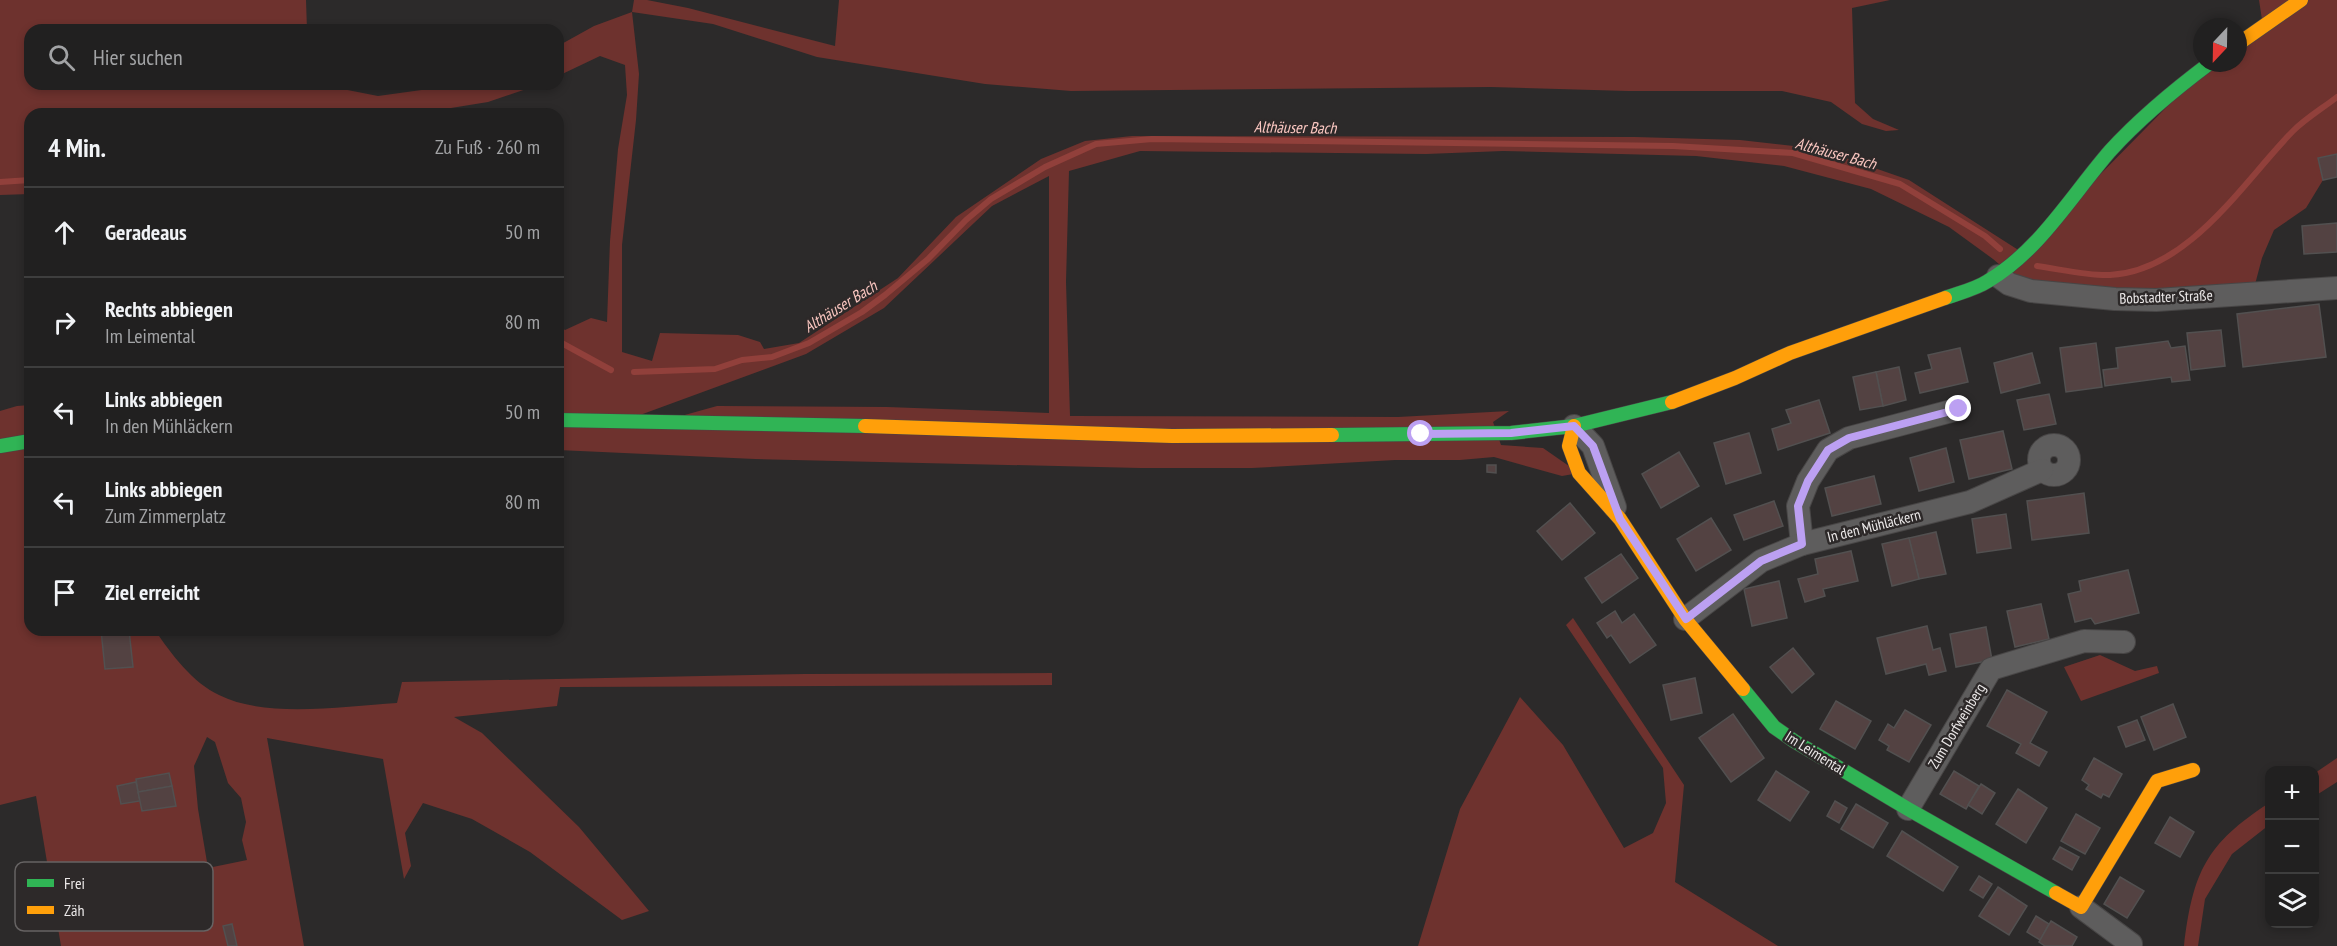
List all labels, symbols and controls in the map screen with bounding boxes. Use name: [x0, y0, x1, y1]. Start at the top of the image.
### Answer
north arrow: [2193, 18, 2247, 72]
search box: [24, 24, 564, 90]
icon: search: [45, 41, 78, 74]
text: Hier suchen: [93, 43, 183, 71]
water label: Althäuser Bach: [1254, 116, 1337, 138]
text: 4 Min.: [48, 131, 106, 164]
water label: Althäuser Bach: [1794, 133, 1879, 174]
text: Zu Fuß · 260 m: [435, 134, 540, 160]
icon: ahead: [48, 216, 81, 249]
text: Geradeaus: [105, 218, 187, 246]
text: 50 m: [505, 219, 540, 245]
water label: Althäuser Bach: [800, 275, 881, 336]
street label: Bobstadter Straße: [2119, 285, 2213, 308]
text: Rechts abbiegen: [105, 295, 233, 323]
icon: right: [48, 306, 81, 339]
text: 80 m: [505, 309, 540, 335]
text: Im Leimental: [105, 323, 195, 349]
text: Links abbiegen: [105, 385, 222, 413]
route end: [1945, 395, 1971, 421]
icon: left: [48, 396, 81, 429]
text: 50 m: [505, 399, 540, 425]
text: In den Mühläckern: [105, 413, 233, 439]
route start: [1407, 420, 1433, 446]
text: Links abbiegen: [105, 475, 222, 503]
icon: left: [48, 486, 81, 519]
text: 80 m: [505, 489, 540, 515]
text: Zum Zimmerplatz: [105, 503, 226, 529]
street label: In den Mühläckern: [1825, 505, 1923, 546]
icon: arrive: [48, 576, 81, 609]
text: Ziel erreicht: [105, 578, 200, 606]
street label: Zum Dorfweinberg: [1924, 680, 1989, 772]
street label: Im Leimental: [1782, 727, 1849, 779]
map controls: [2265, 766, 2319, 928]
button: +: [2265, 766, 2319, 820]
button: −: [2265, 820, 2319, 874]
legend: [15, 862, 213, 931]
text: Frei: [64, 873, 85, 893]
button: layers: [2265, 874, 2319, 928]
text: Zäh: [64, 900, 84, 920]

